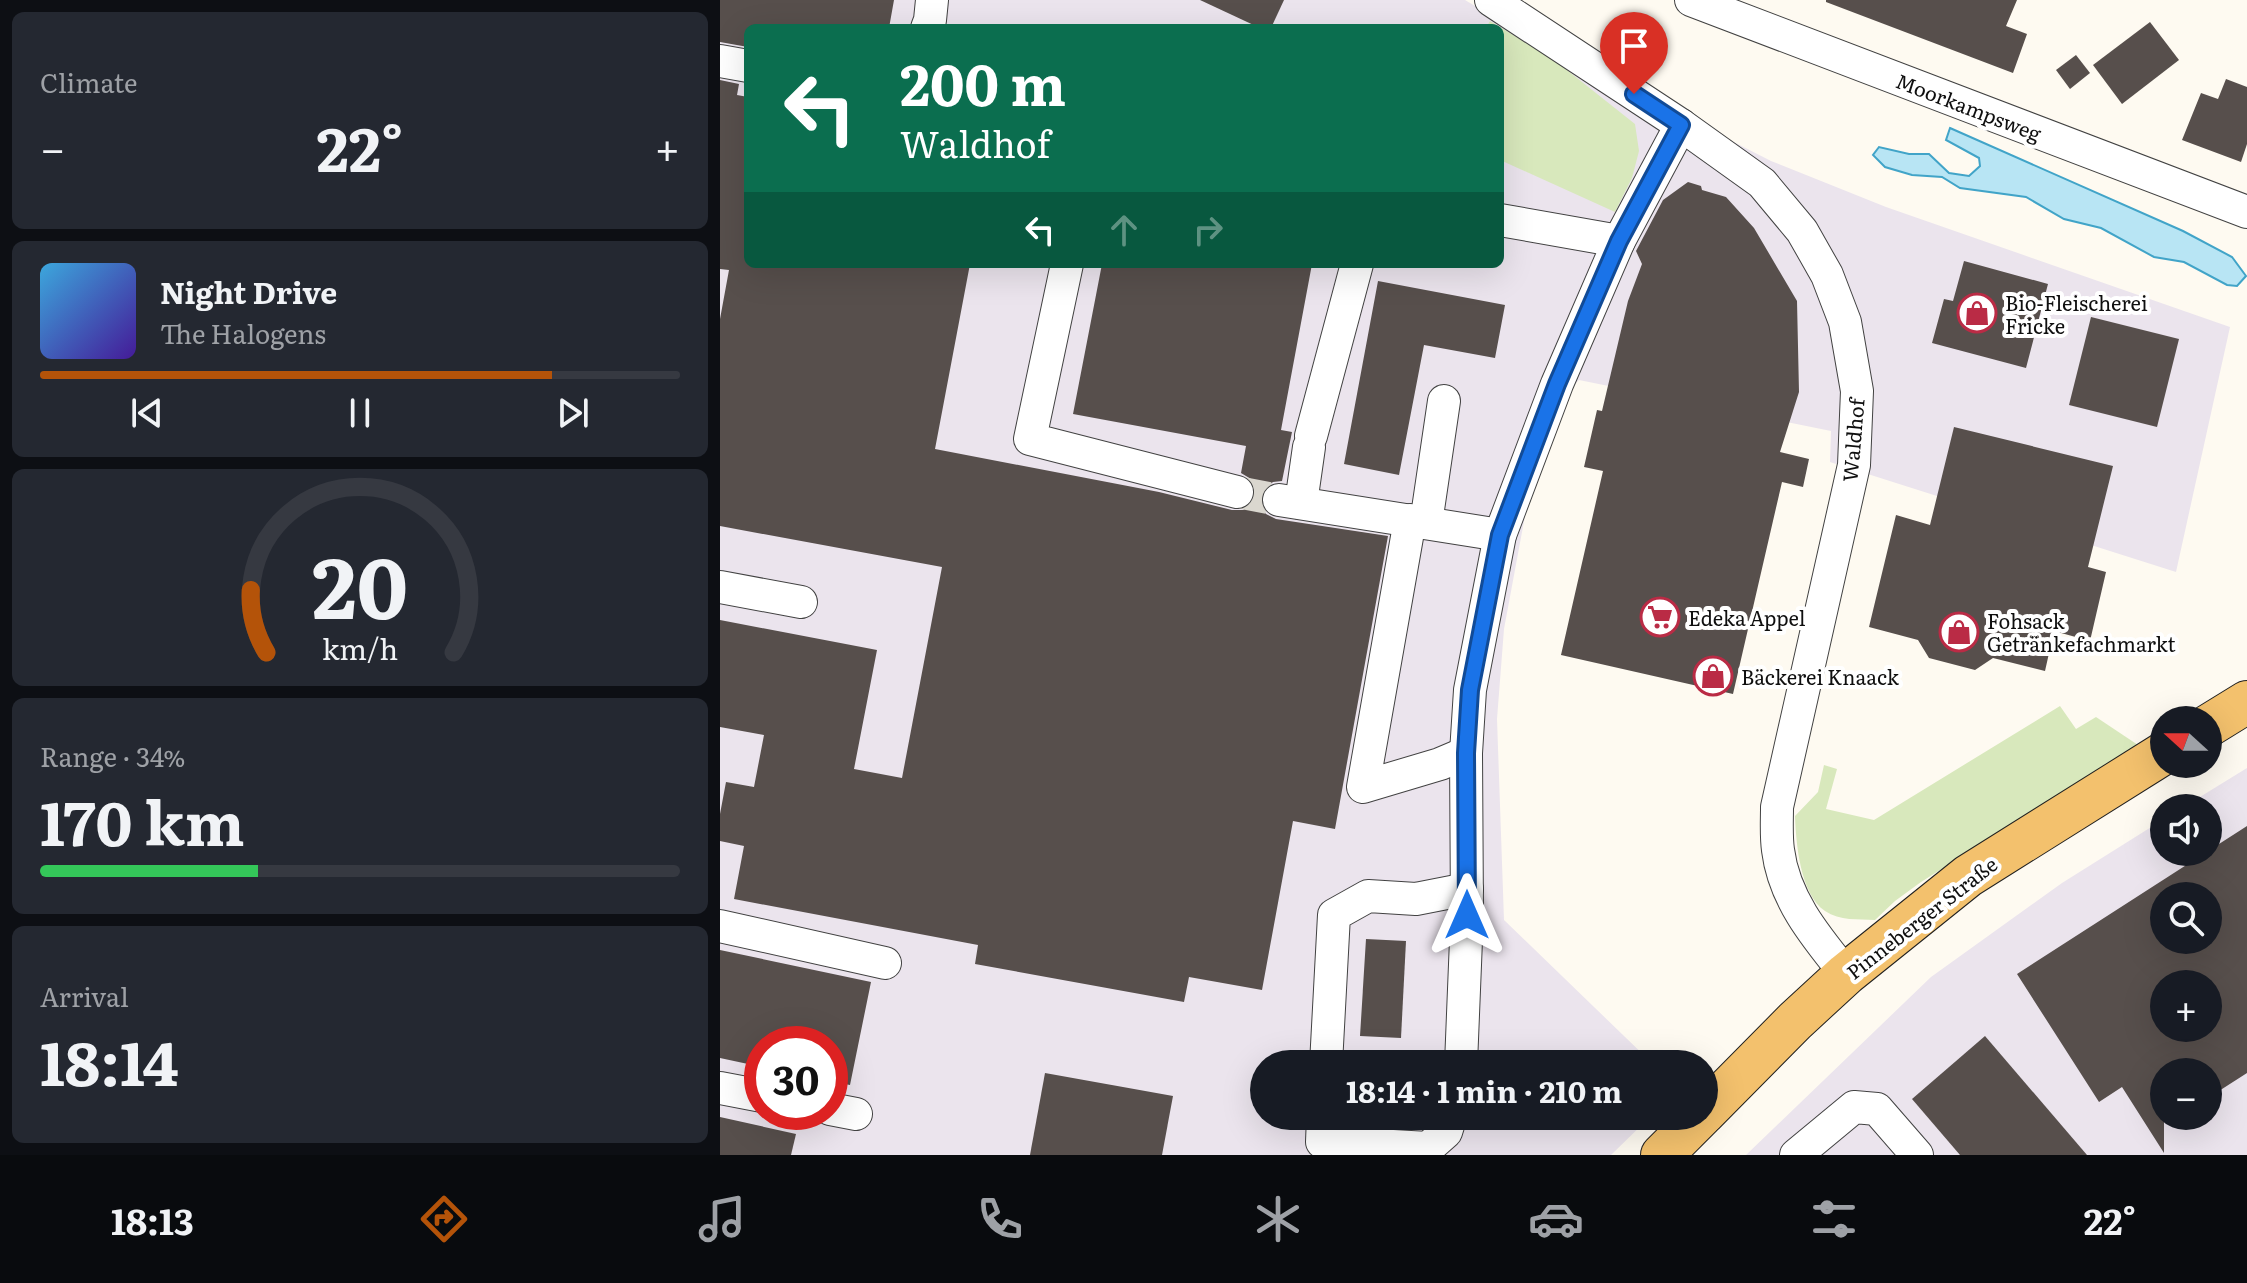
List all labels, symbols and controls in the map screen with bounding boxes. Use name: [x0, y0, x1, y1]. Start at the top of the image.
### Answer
pin: [1600, 12, 1668, 94]
icon: arrive: [1612, 24, 1656, 68]
text: 200 m: [900, 40, 1066, 123]
icon: left: [768, 56, 872, 160]
text: Climate: [40, 62, 138, 101]
street label: Moorkampsweg: [1892, 64, 2047, 148]
text: 22°: [317, 101, 403, 190]
text: −: [40, 113, 66, 179]
text: +: [654, 113, 680, 179]
text: Waldhof: [900, 116, 1051, 169]
icon: left: [1018, 208, 1062, 252]
icon: ahead: [1102, 208, 1146, 252]
icon: right: [1186, 208, 1230, 252]
text: Night Drive: [160, 269, 337, 313]
place label: Bio-Fleischerei Fricke: [2005, 287, 2148, 340]
shop icon: Bio-Fleischerei Fricke: [1956, 292, 1998, 334]
text: The Halogens: [160, 313, 326, 352]
icon: previous: [125, 391, 169, 435]
icon: pause: [338, 391, 382, 435]
icon: next: [551, 391, 595, 435]
street label: Waldhof: [1833, 395, 1871, 483]
text: 20: [312, 521, 408, 645]
supermarket icon: Edeka Appel: [1639, 596, 1681, 638]
place label: Edeka Appel: [1688, 602, 1806, 632]
place label: Fohsack Getränkefachmarkt: [1987, 605, 2176, 658]
shop icon: Fohsack Getränkefachmarkt: [1938, 611, 1980, 653]
text: km/h: [322, 627, 398, 670]
shop icon: Bäckerei Knaack: [1692, 655, 1734, 697]
place label: Bäckerei Knaack: [1741, 661, 1900, 691]
north arrow: [2150, 706, 2222, 778]
map controls: [2150, 706, 2222, 1130]
text: Range · 34%: [40, 736, 185, 775]
text: 170 km: [40, 775, 245, 864]
button: sound: [2150, 794, 2222, 866]
street label: Pinneberger Straße: [1839, 848, 2003, 986]
position arrow: [1425, 873, 1509, 957]
button: search: [2150, 882, 2222, 954]
button: +: [2150, 970, 2222, 1042]
text: Arrival: [40, 976, 129, 1015]
text: 18:14: [40, 1015, 179, 1104]
speed limit sign: 30: [744, 1026, 848, 1130]
button: −: [2150, 1058, 2222, 1130]
text: 18:14 · 1 min · 210 m: [1346, 1068, 1622, 1112]
icon: directions: [416, 1191, 472, 1247]
icon: music: [694, 1191, 750, 1247]
icon: phone: [972, 1191, 1028, 1247]
icon: climate: [1250, 1191, 1306, 1247]
icon: car: [1528, 1191, 1584, 1247]
icon: filters: [1806, 1191, 1862, 1247]
text: 18:13: [111, 1193, 194, 1246]
text: 22°: [2084, 1193, 2136, 1246]

